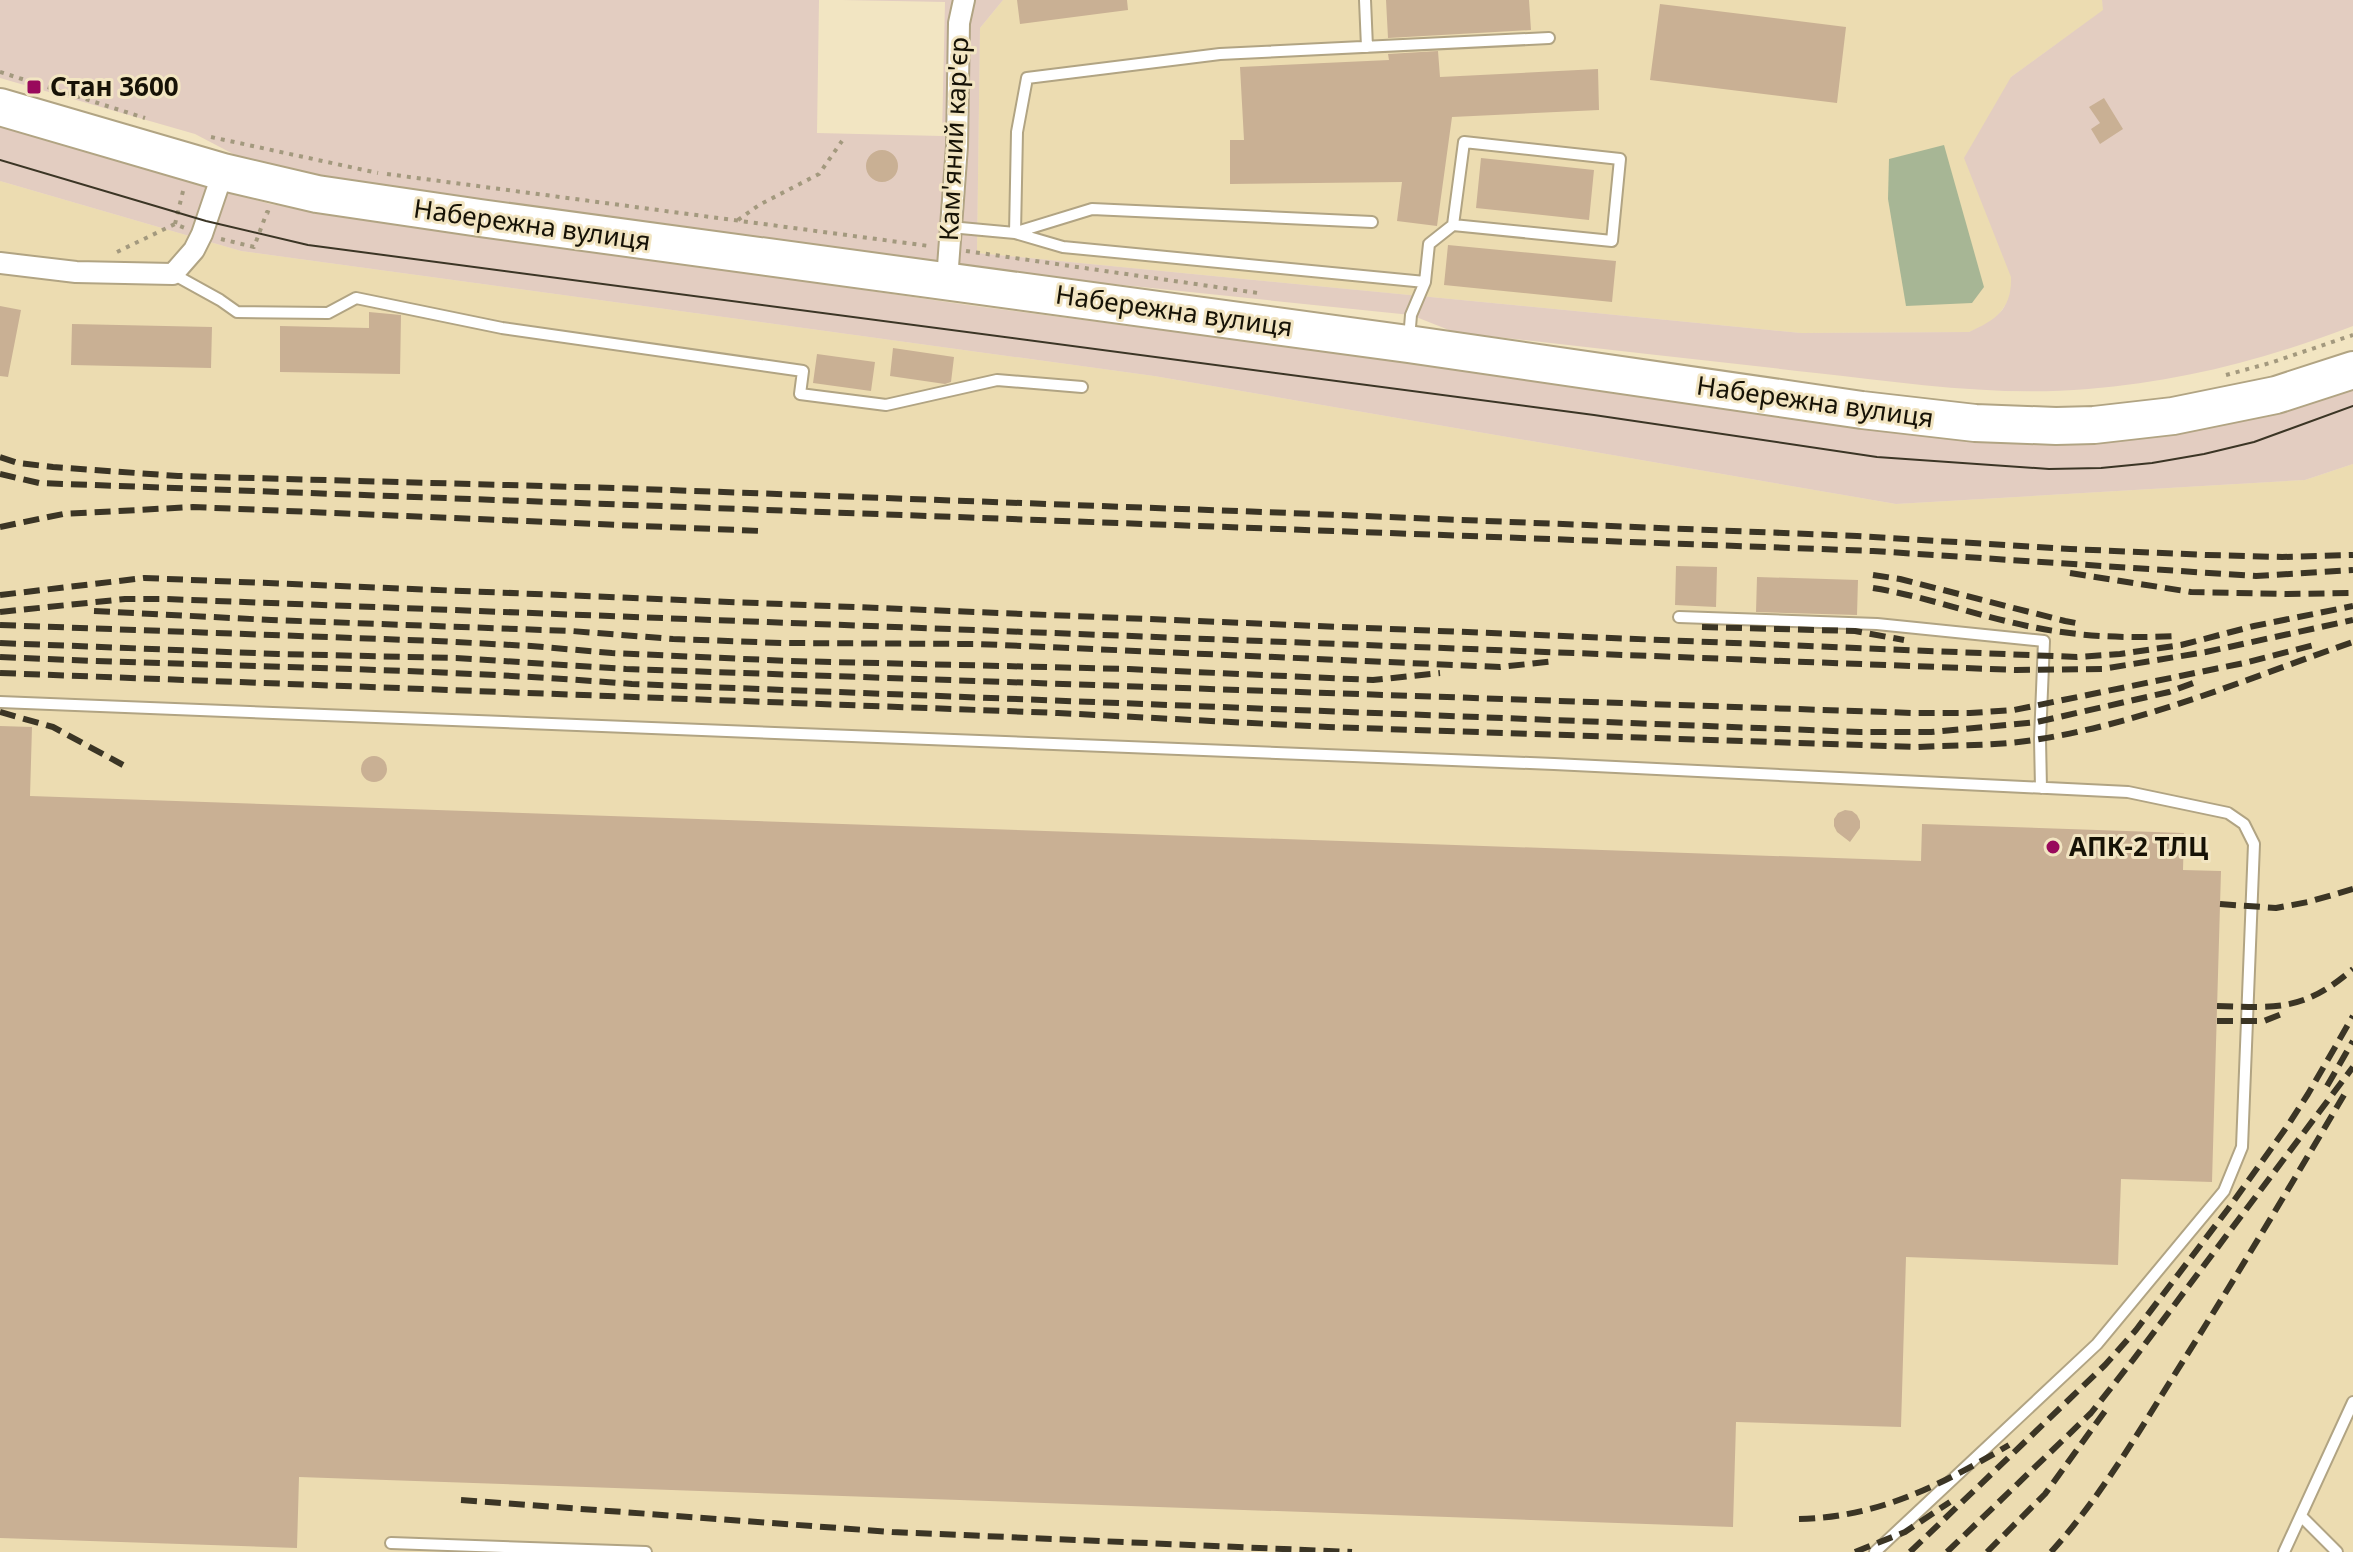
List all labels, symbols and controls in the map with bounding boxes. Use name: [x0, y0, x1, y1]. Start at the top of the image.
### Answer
street label: Кам'яний кар'єр: [930, 36, 976, 242]
place label: Стан 3600: [50, 68, 179, 104]
marker: Стан 3600: [25, 78, 43, 96]
street label: Набережна вулиця: [411, 190, 653, 258]
street label: Набережна вулиця: [1053, 276, 1295, 344]
street label: Набережна вулиця: [1694, 367, 1936, 435]
place label: АПК-2 ТЛЦ: [2069, 828, 2208, 864]
marker: АПК-2 ТЛЦ: [2044, 838, 2062, 856]

